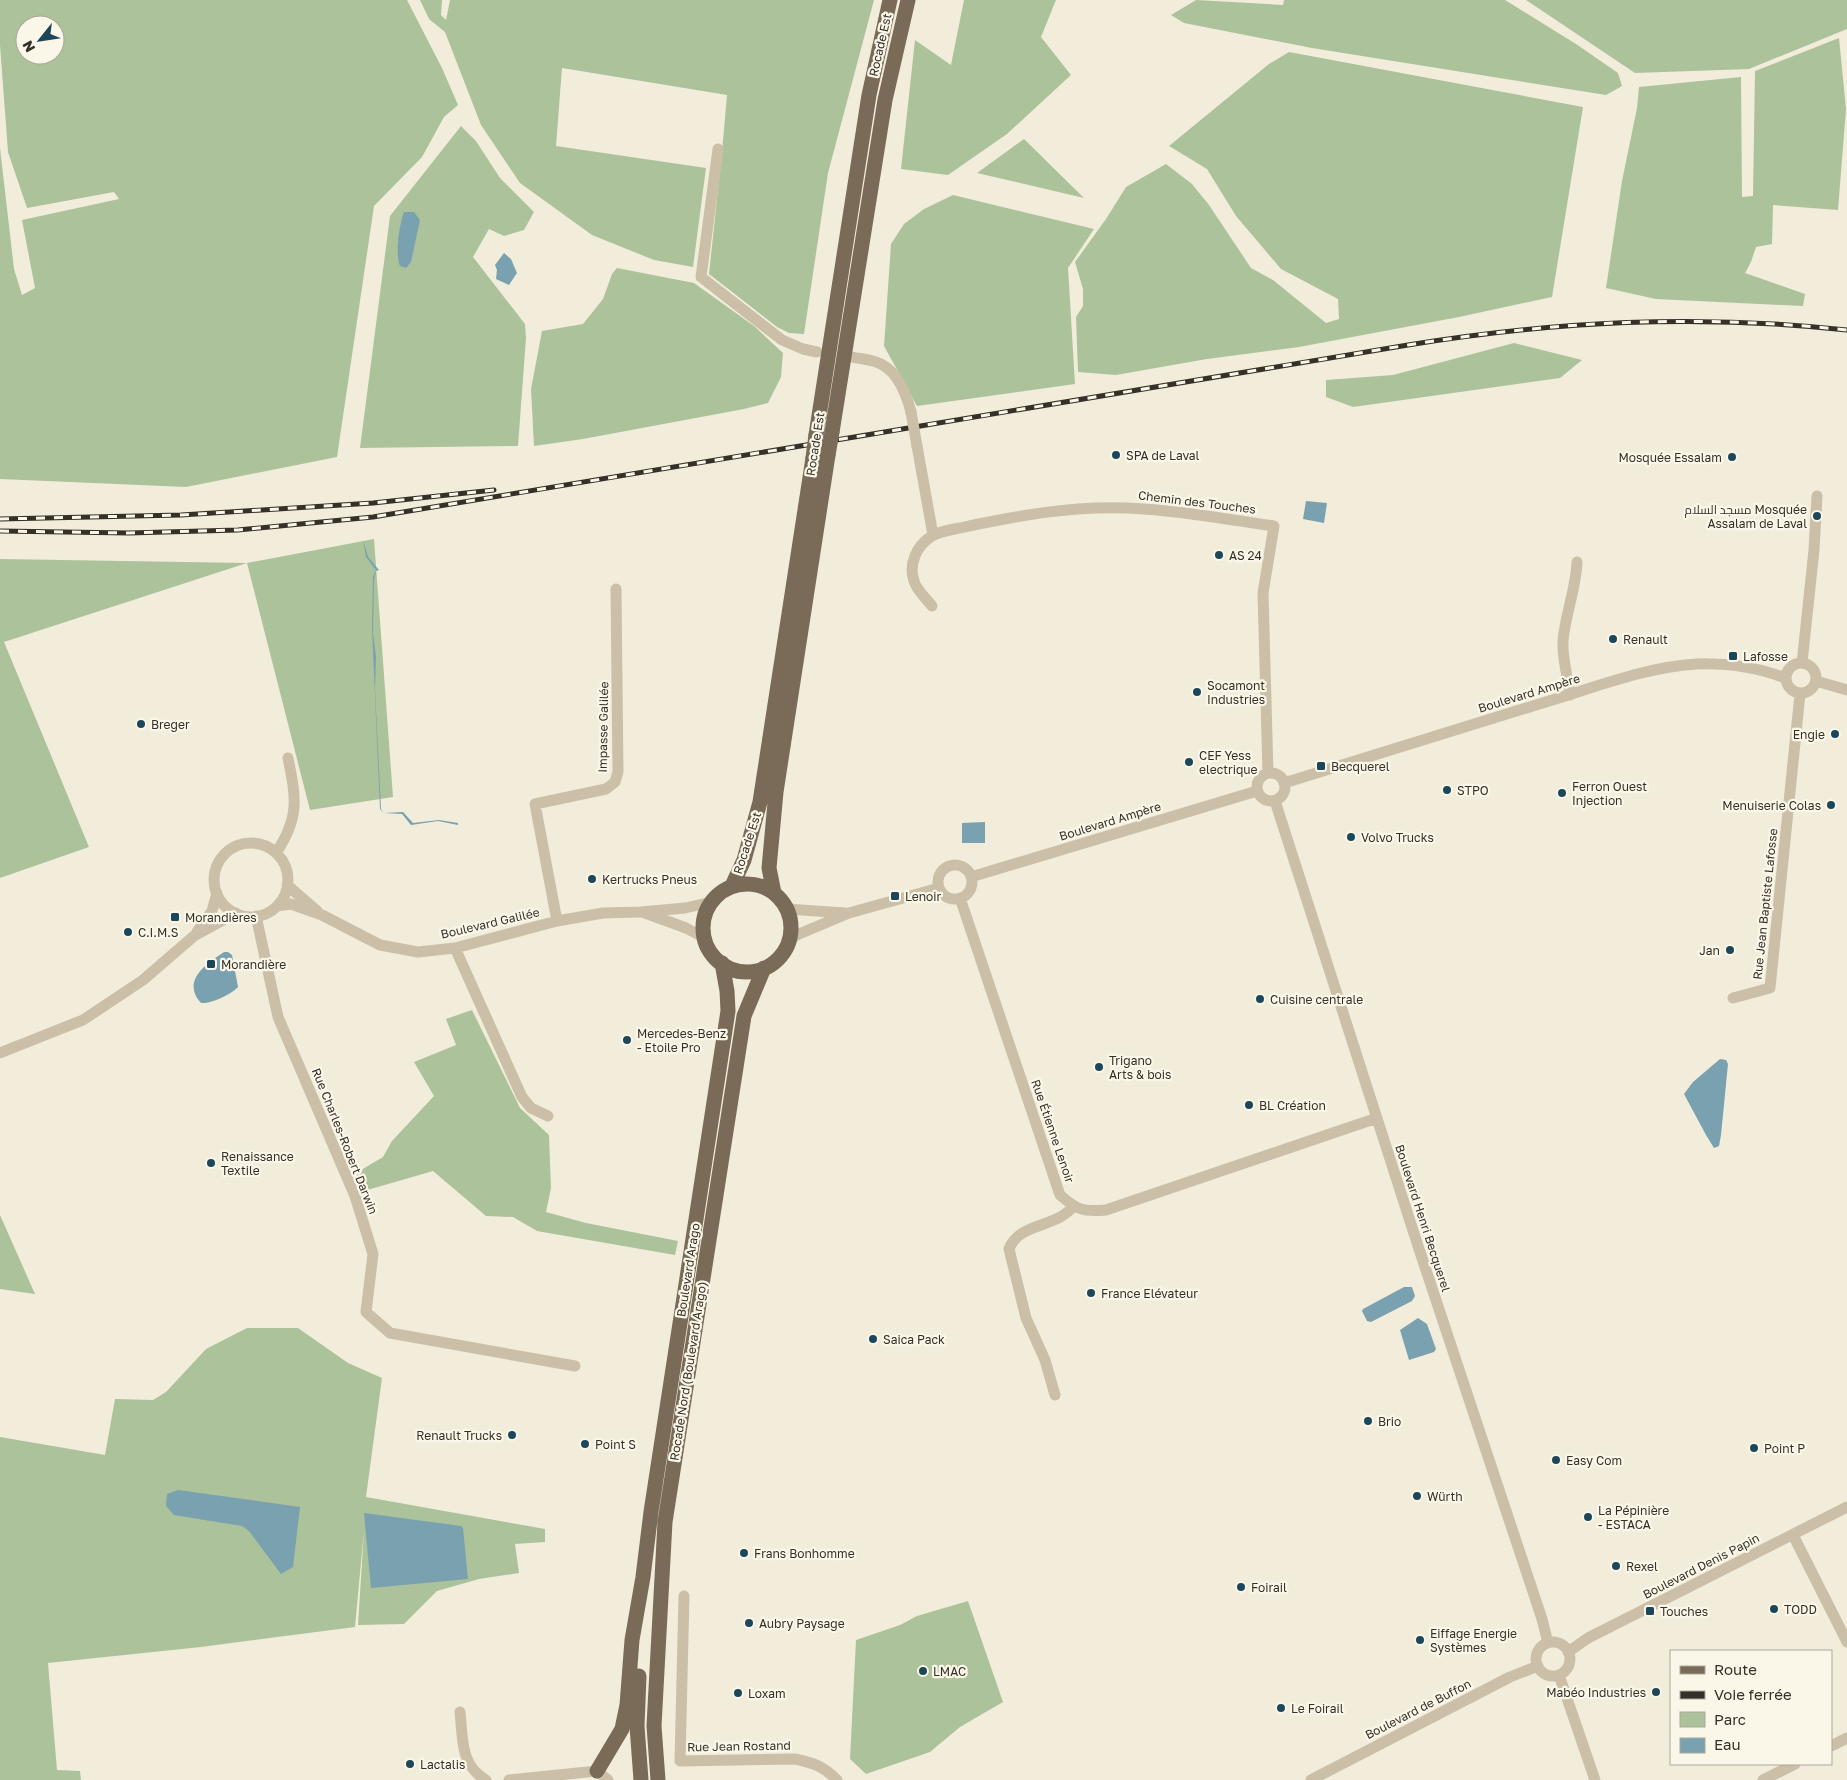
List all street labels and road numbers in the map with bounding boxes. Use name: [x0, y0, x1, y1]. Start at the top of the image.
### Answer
street label: Rocade Est: [865, 12, 895, 78]
street label: Rocade Est: [803, 411, 827, 477]
street label: Chemin des Touches: [1137, 487, 1257, 517]
street label: Boulevard Ampère: [1476, 670, 1582, 716]
street label: Impasse Galilée: [595, 681, 611, 773]
street label: Boulevard Ampère: [1057, 798, 1163, 844]
street label: Rocade Est: [730, 810, 764, 876]
street label: Rue Jean Baptiste Lafosse: [1750, 828, 1780, 980]
street label: Boulevard Galilée: [439, 904, 541, 942]
street label: Rue Charles-Robert Darwin: [309, 1066, 381, 1216]
street label: Rue Étienne Lenoir: [1028, 1077, 1078, 1185]
street label: Boulevard Henri Becquerel: [1392, 1143, 1454, 1294]
street label: Boulevard Arago: [673, 1222, 703, 1318]
street label: Rocade Nord (Boulevard Arago): [666, 1280, 710, 1462]
street label: Boulevard Denis Papin: [1640, 1530, 1762, 1602]
street label: Boulevard de Buffon: [1362, 1676, 1474, 1742]
street label: Rue Jean Rostand: [687, 1738, 791, 1754]

